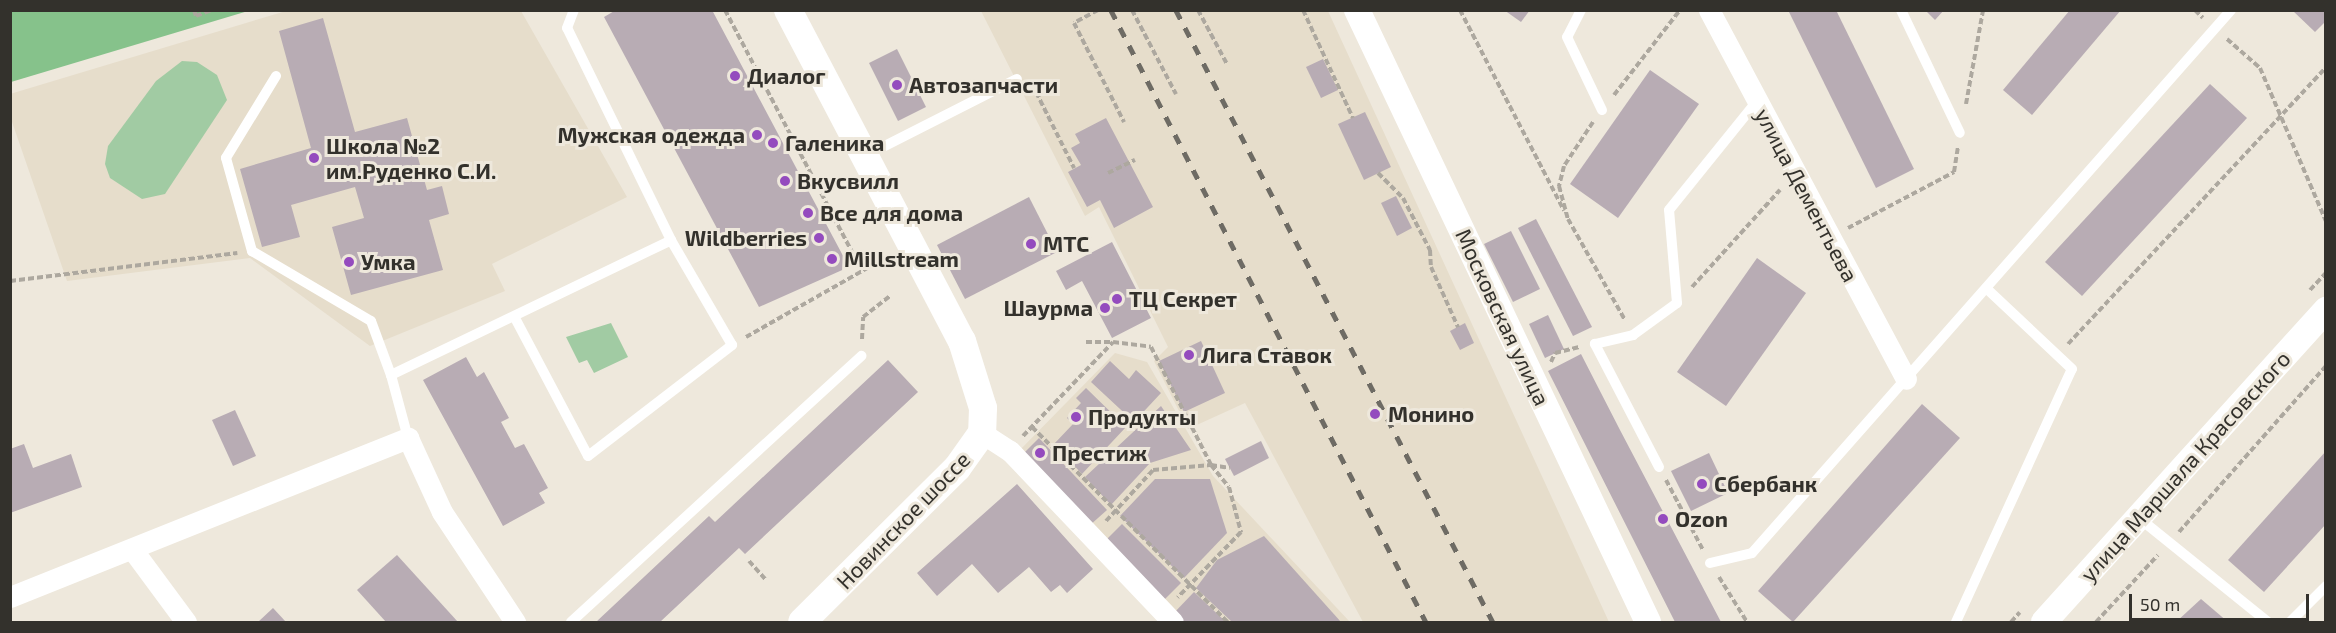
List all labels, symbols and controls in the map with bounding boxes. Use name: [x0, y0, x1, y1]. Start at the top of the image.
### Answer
place label: Диалог: [747, 63, 826, 89]
marker: Диалог: [728, 69, 742, 83]
place label: Автозапчасти: [909, 72, 1058, 98]
marker: Автозапчасти: [890, 78, 904, 92]
street label: улица Дементьева: [1750, 104, 1864, 286]
place label: Мужская одежда: [557, 122, 745, 148]
marker: Мужская одежда: [750, 128, 764, 142]
place label: Галеника: [785, 130, 884, 156]
place label: Школа №2 им.Руденко С.И.: [326, 132, 496, 184]
marker: Галеника: [766, 136, 780, 150]
marker: Школа №2 им.Руденко С.И.: [307, 151, 321, 165]
place label: Вкусвилл: [797, 168, 899, 194]
marker: Вкусвилл: [778, 174, 792, 188]
place label: Все для дома: [820, 200, 963, 226]
marker: Все для дома: [801, 206, 815, 220]
street label: Московская улица: [1450, 224, 1556, 410]
place label: Wildberries: [685, 225, 807, 251]
marker: Wildberries: [812, 231, 826, 245]
place label: МТС: [1043, 231, 1089, 257]
marker: МТС: [1024, 237, 1038, 251]
place label: Millstream: [844, 246, 959, 272]
place label: Умка: [361, 249, 416, 275]
marker: Millstream: [825, 252, 839, 266]
marker: Умка: [342, 255, 356, 269]
place label: ТЦ Секрет: [1129, 286, 1237, 312]
marker: ТЦ Секрет: [1110, 292, 1124, 306]
place label: Шаурма: [1003, 295, 1093, 321]
marker: Шаурма: [1098, 301, 1112, 315]
place label: Лига Ставок: [1201, 342, 1332, 368]
street label: улица Маршала Красовского: [2074, 345, 2296, 587]
marker: Лига Ставок: [1182, 348, 1196, 362]
place label: Монино: [1388, 401, 1474, 427]
place label: Продукты: [1088, 404, 1196, 430]
marker: Монино: [1366, 405, 1384, 423]
marker: Продукты: [1069, 410, 1083, 424]
place label: Престиж: [1052, 440, 1147, 466]
street label: Новинское шоссе: [831, 446, 975, 594]
marker: Престиж: [1033, 446, 1047, 460]
place label: Сбербанк: [1714, 471, 1817, 497]
marker: Сбербанк: [1695, 477, 1709, 491]
place label: Ozon: [1675, 506, 1728, 532]
marker: Ozon: [1656, 512, 1670, 526]
scale bar: [2132, 582, 2312, 620]
text: 50 m: [2140, 593, 2180, 615]

